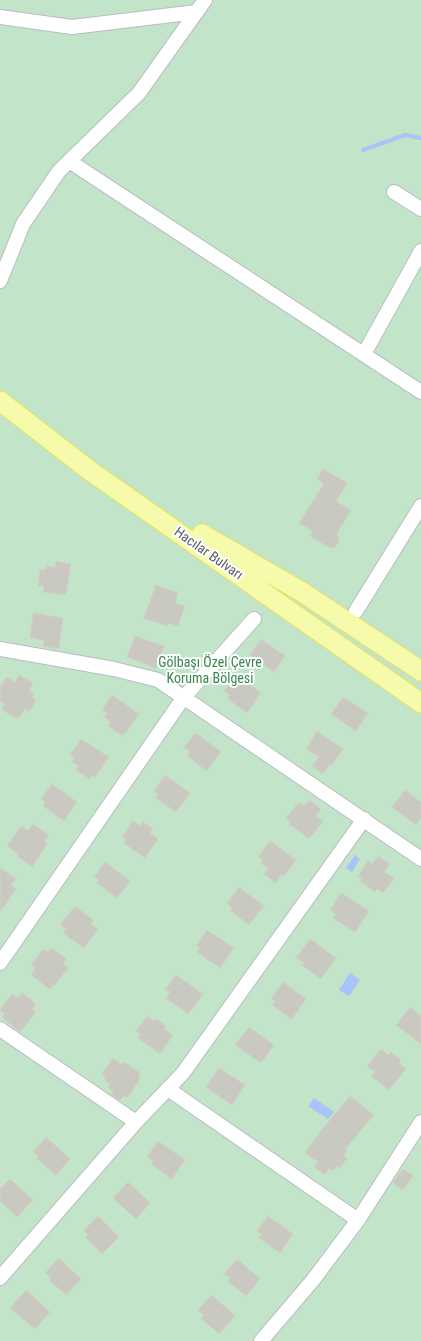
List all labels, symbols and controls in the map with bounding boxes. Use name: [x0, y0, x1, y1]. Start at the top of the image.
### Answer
street label: Hacılar Bulvarı: [172, 523, 246, 583]
park label: Gölbaşı Özel Çevre Koruma Bölgesi: [158, 654, 262, 686]

